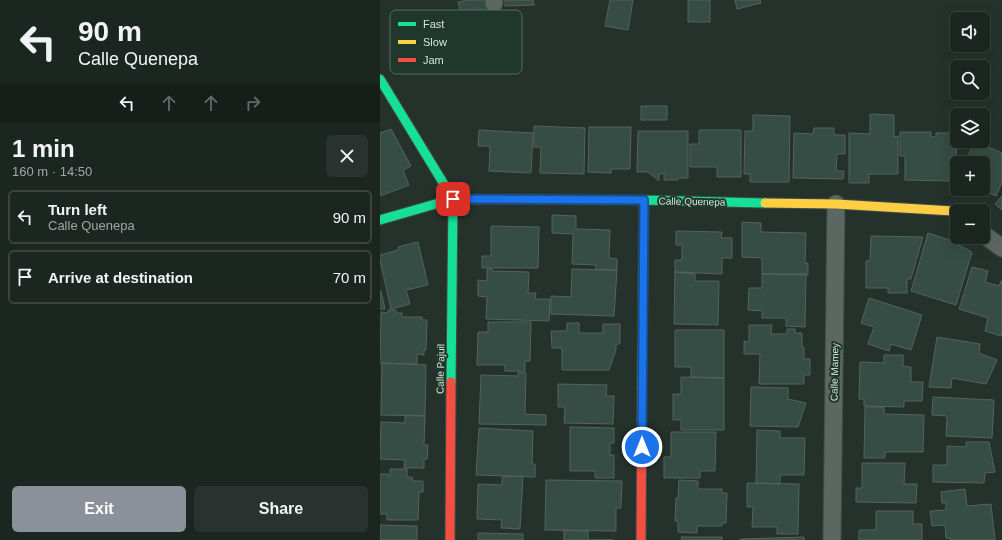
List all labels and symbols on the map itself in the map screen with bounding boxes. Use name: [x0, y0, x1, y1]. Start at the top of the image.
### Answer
legend: [390, 10, 522, 74]
text: Fast: [423, 18, 444, 30]
text: Slow: [423, 36, 447, 48]
text: Jam: [423, 54, 444, 66]
pin: [436, 182, 470, 216]
street label: Calle Quenepa: [659, 195, 726, 208]
street label: Calle Mamey: [828, 343, 841, 401]
street label: Calle Pajuil: [435, 344, 446, 394]
position arrow: [621, 426, 663, 468]

